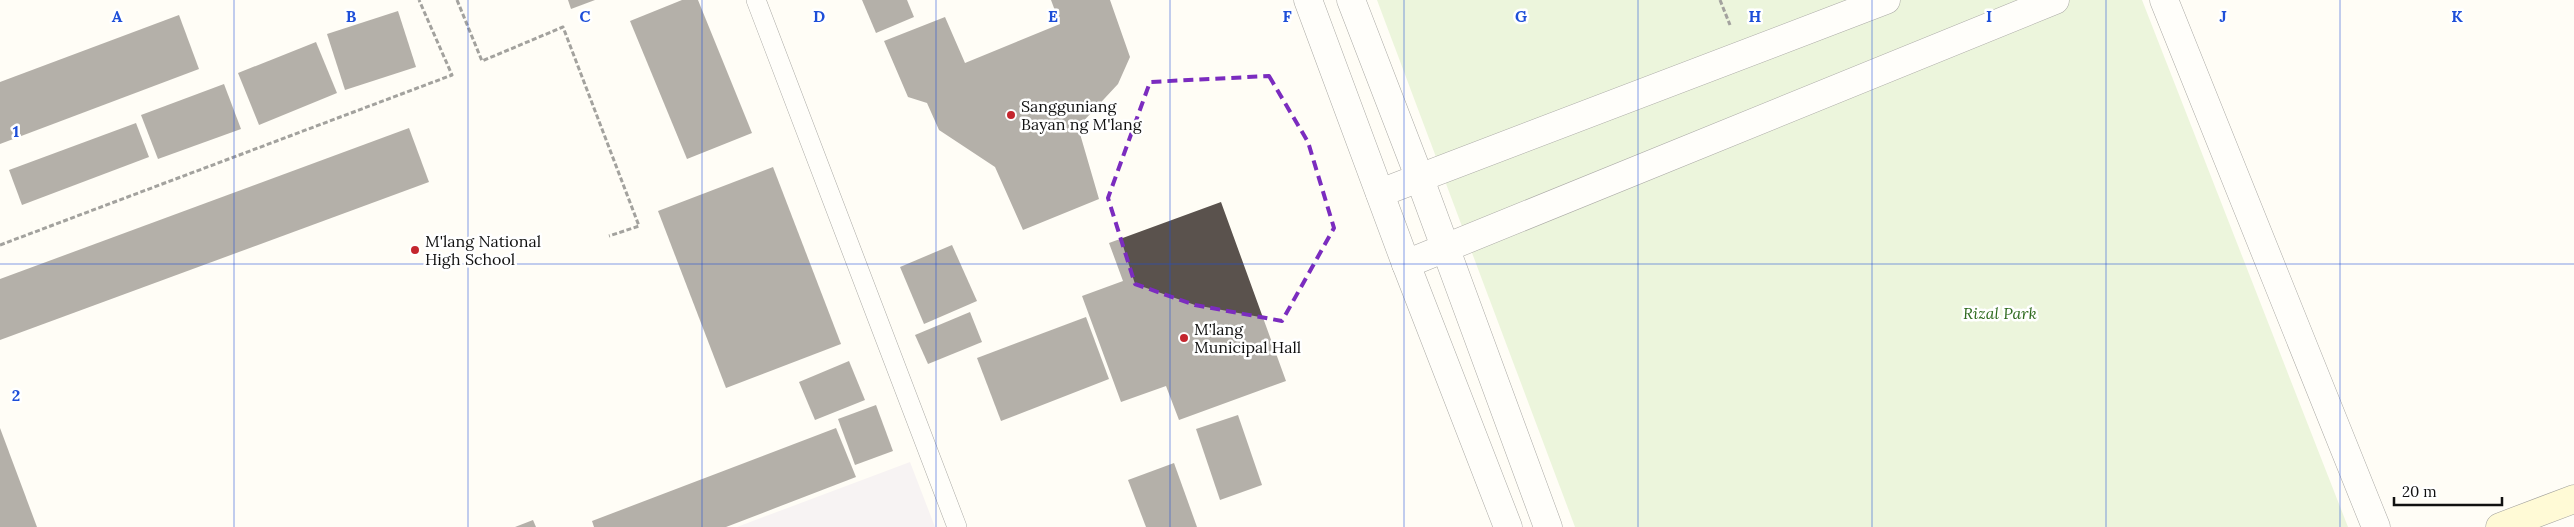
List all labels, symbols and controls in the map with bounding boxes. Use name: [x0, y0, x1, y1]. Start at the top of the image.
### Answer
text: A: [112, 6, 123, 26]
text: B: [346, 6, 357, 26]
text: C: [579, 6, 591, 26]
text: D: [813, 6, 825, 26]
text: E: [1048, 6, 1058, 26]
text: F: [1282, 6, 1292, 26]
text: G: [1515, 6, 1527, 26]
text: H: [1749, 6, 1762, 26]
text: I: [1986, 6, 1992, 26]
text: J: [2219, 6, 2227, 26]
text: K: [2451, 6, 2463, 26]
place label: Sangguniang Bayan ng M'lang: [1021, 96, 1143, 134]
marker: Sangguniang Bayan ng M'lang: [1005, 109, 1017, 121]
text: 1: [13, 121, 19, 141]
place label: M'lang National High School: [425, 231, 541, 269]
marker: M'lang National High School: [409, 244, 421, 256]
park label: Rizal Park: [1963, 303, 2037, 323]
place label: M'lang Municipal Hall: [1194, 319, 1301, 357]
marker: M'lang Municipal Hall: [1178, 332, 1190, 344]
text: 2: [12, 385, 20, 405]
scale bar: [2394, 474, 2502, 506]
text: 20 m: [2402, 482, 2437, 501]

